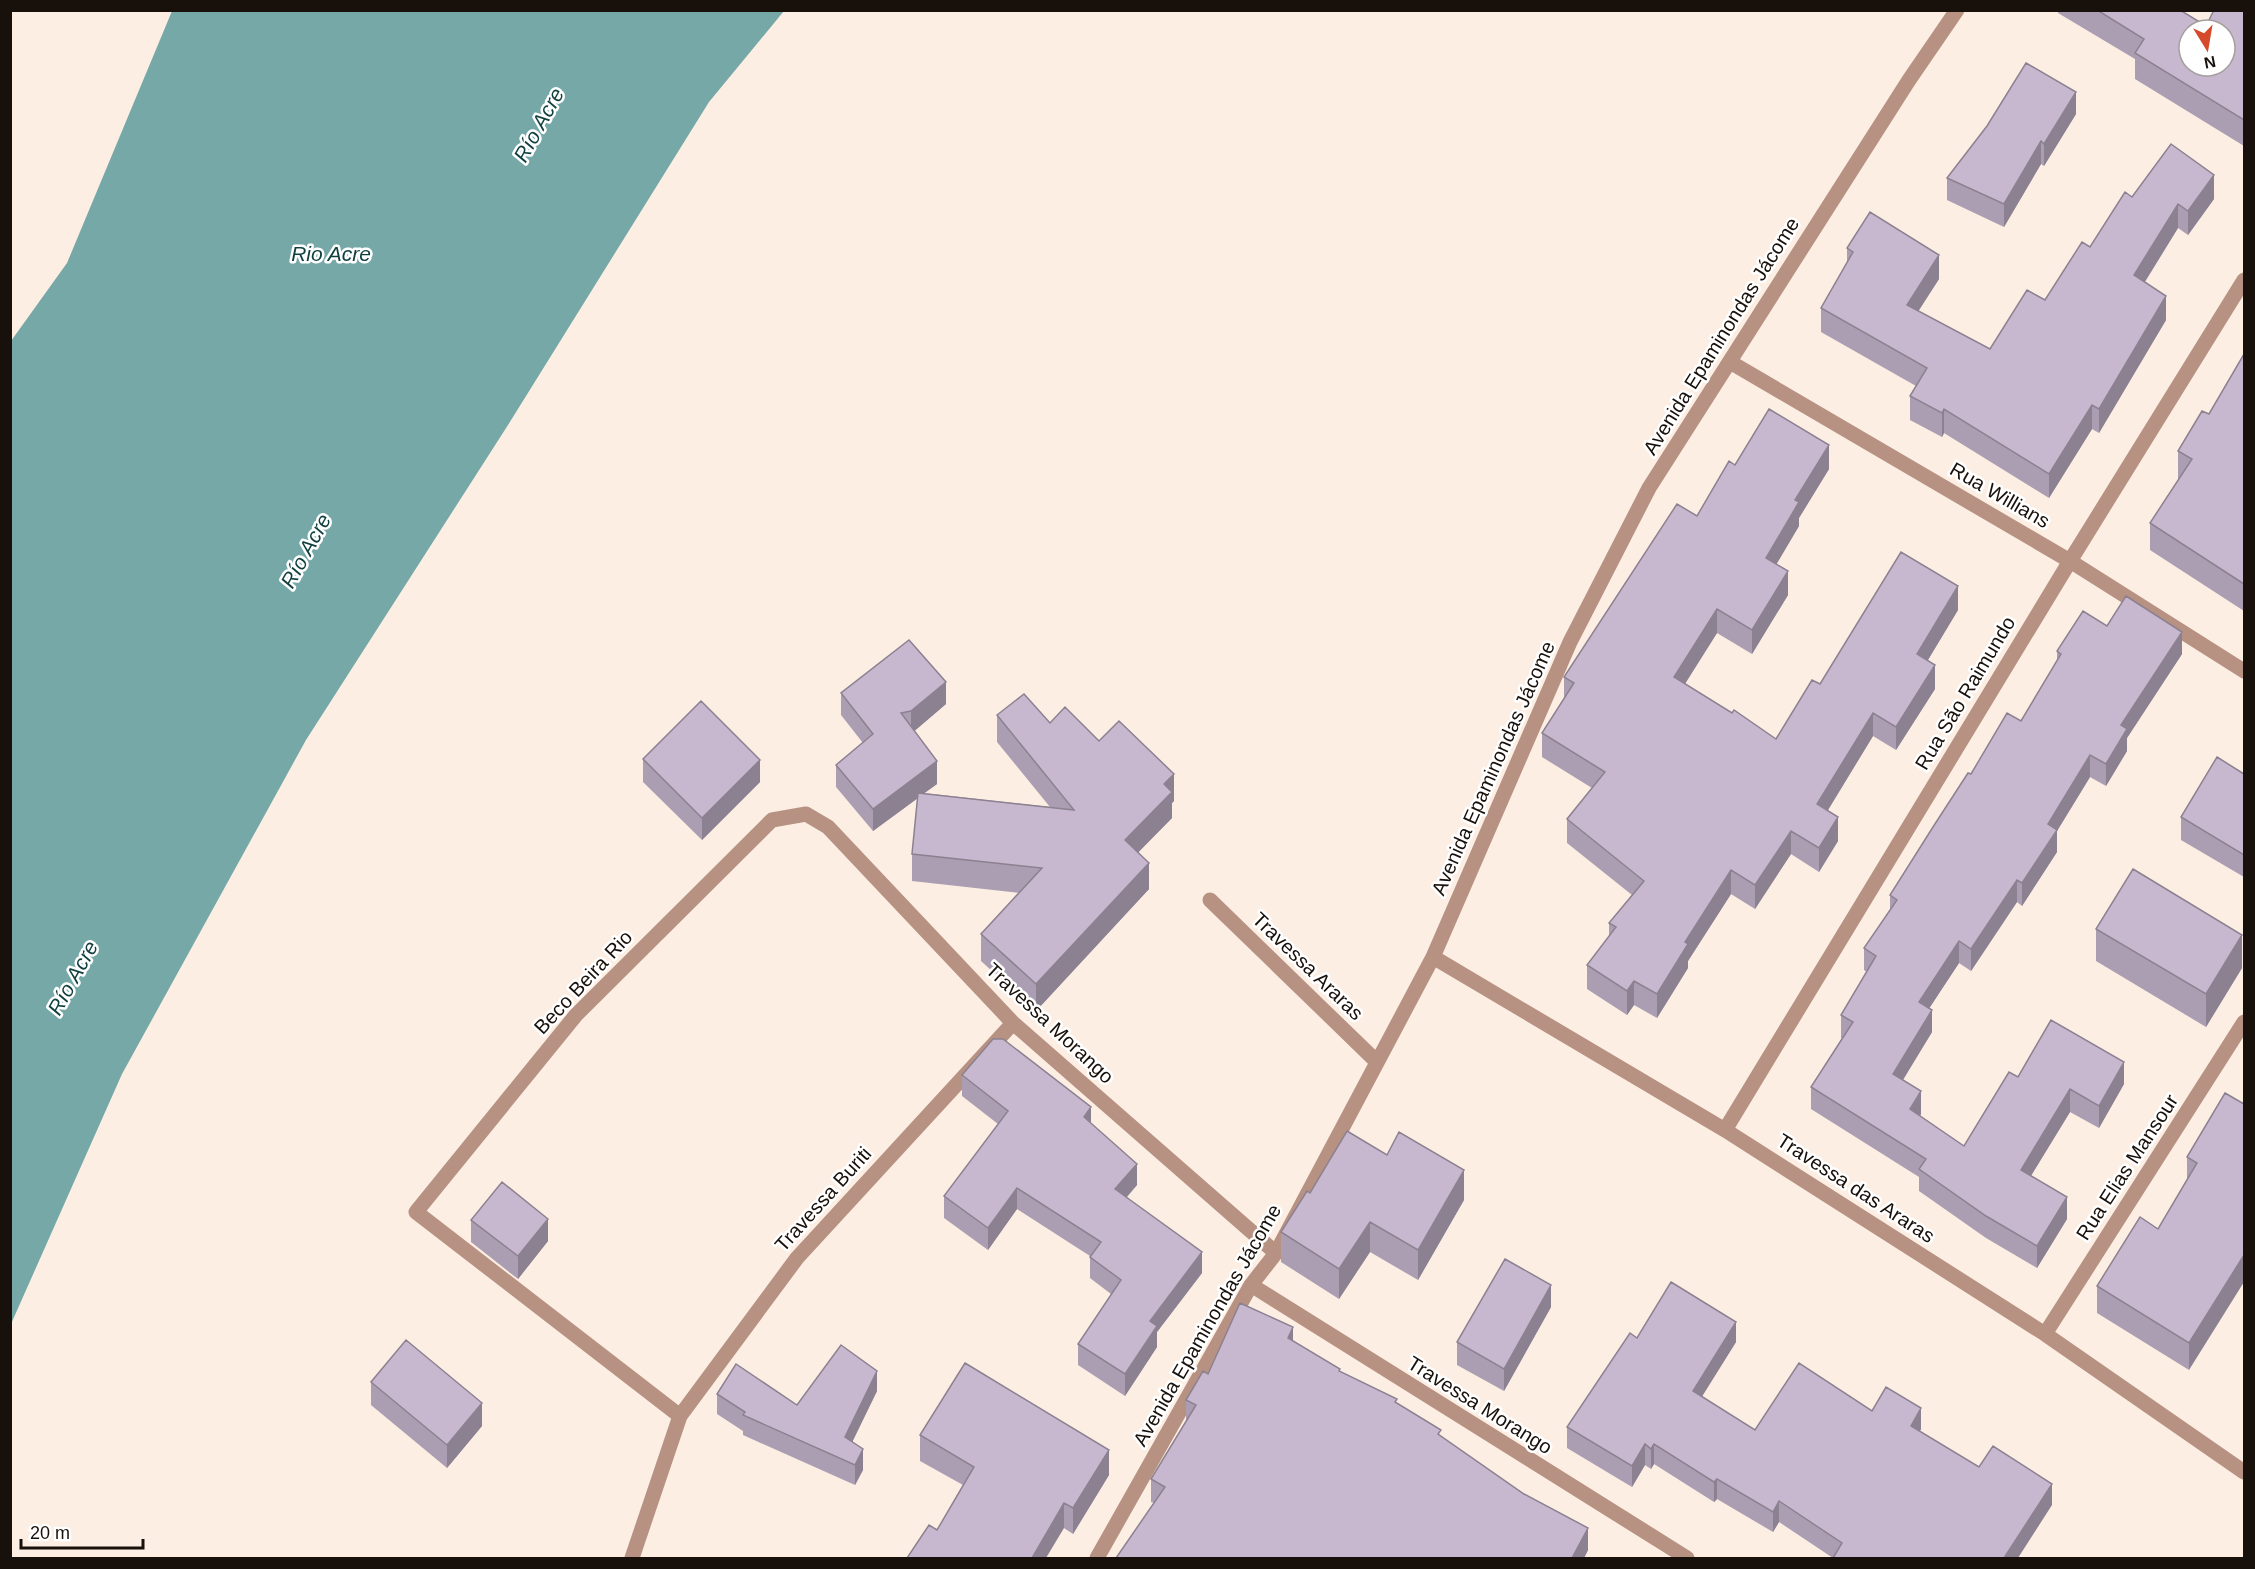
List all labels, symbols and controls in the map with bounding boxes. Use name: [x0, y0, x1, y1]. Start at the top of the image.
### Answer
north arrow: [2177, 18, 2237, 78]
text: N: [2202, 53, 2217, 72]
water label: Río Acre: [509, 84, 568, 166]
street label: Avenida Epaminondas Jácome: [1639, 213, 1803, 459]
water label: Rio Acre: [291, 242, 371, 265]
street label: Rua Willians: [1946, 458, 2054, 532]
water label: Río Acre: [276, 510, 335, 592]
street label: Rua São Raimundo: [1911, 613, 2019, 773]
street label: Avenida Epaminondas Jácome: [1427, 638, 1559, 898]
street label: Travessa Araras: [1248, 908, 1368, 1024]
street label: Beco Beira Rio: [529, 926, 637, 1038]
water label: Río Acre: [43, 937, 102, 1019]
street label: Travessa Morango: [982, 958, 1118, 1088]
street label: Rua Elias Mansour: [2072, 1090, 2182, 1244]
street label: Travessa das Araras: [1773, 1129, 1939, 1247]
street label: Travessa Buriti: [770, 1142, 876, 1256]
street label: Avenida Epaminondas Jácome: [1129, 1200, 1285, 1450]
street label: Travessa Morango: [1404, 1352, 1556, 1458]
scale bar: [21, 1512, 142, 1550]
text: 20 m: [30, 1523, 70, 1543]

